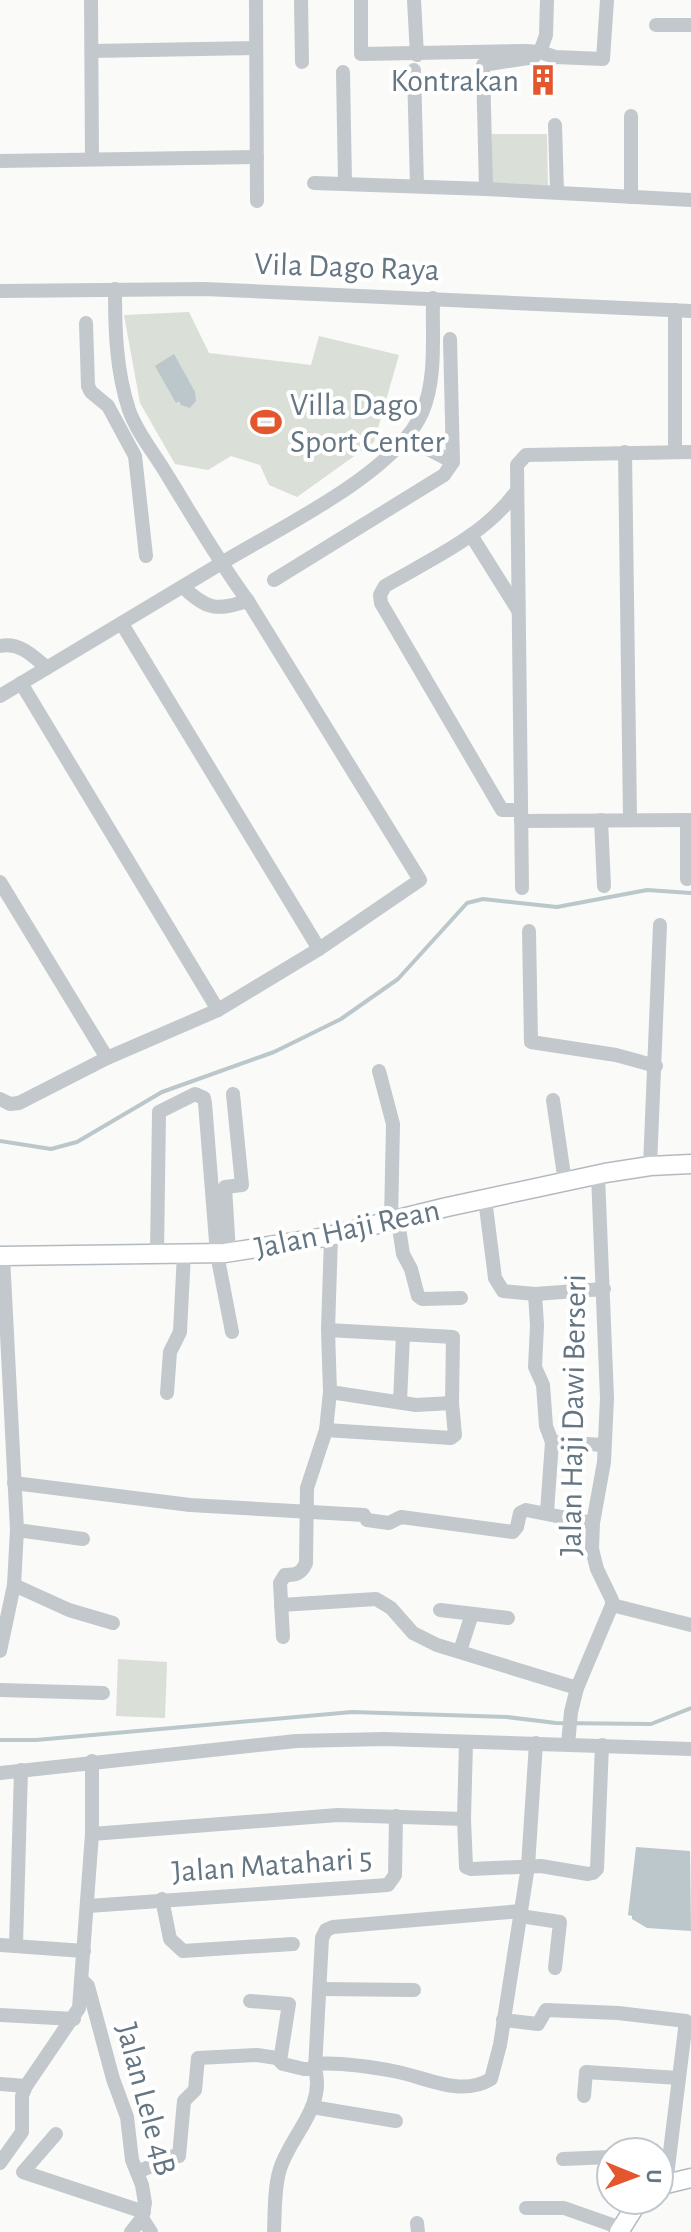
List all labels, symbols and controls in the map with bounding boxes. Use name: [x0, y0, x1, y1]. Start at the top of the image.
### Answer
building icon: Kontrakan: [526, 63, 560, 97]
place label: Kontrakan: [390, 65, 519, 97]
street label: Vila Dago Raya: [254, 248, 440, 286]
place label: Villa Dago Sport Center: [290, 389, 445, 458]
sports icon: Villa Dago Sport Center: [249, 405, 283, 439]
street label: Jalan Haji Rean: [252, 1194, 443, 1264]
street label: Jalan Haji Dawi Berseri: [555, 1274, 591, 1556]
street label: Jalan Matahari 5: [171, 1842, 373, 1888]
street label: Jalan Lele 4B: [110, 2020, 182, 2179]
north arrow: [595, 2136, 675, 2216]
text: U: [643, 2169, 665, 2184]

